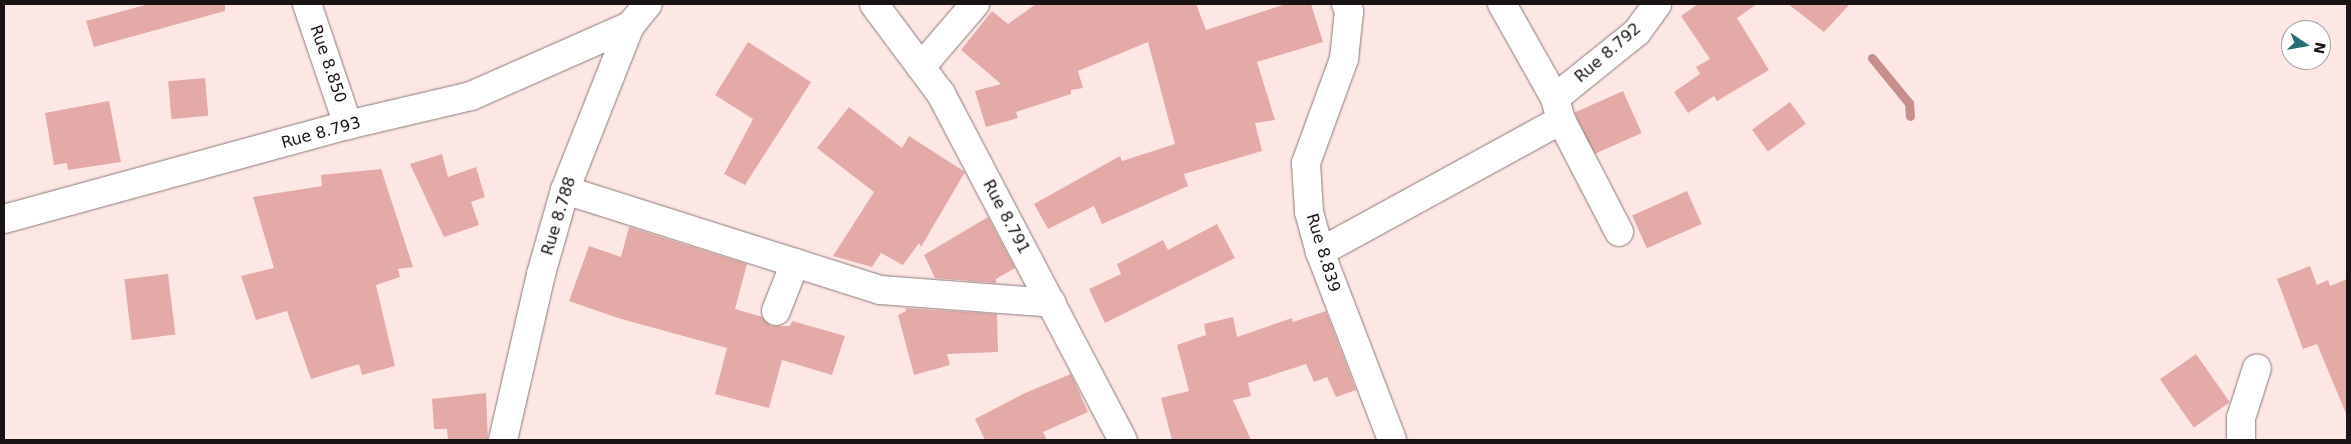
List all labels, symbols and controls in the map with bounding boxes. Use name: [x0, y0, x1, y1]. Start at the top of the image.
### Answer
street label: Rue 8.792: [1571, 19, 1645, 87]
north arrow: [2281, 20, 2331, 70]
street label: Rue 8.850: [306, 22, 350, 106]
text: N: [2311, 41, 2329, 55]
street label: Rue 8.793: [279, 113, 363, 153]
street label: Rue 8.788: [538, 174, 580, 258]
street label: Rue 8.791: [978, 177, 1034, 257]
street label: Rue 8.839: [1302, 211, 1344, 295]

